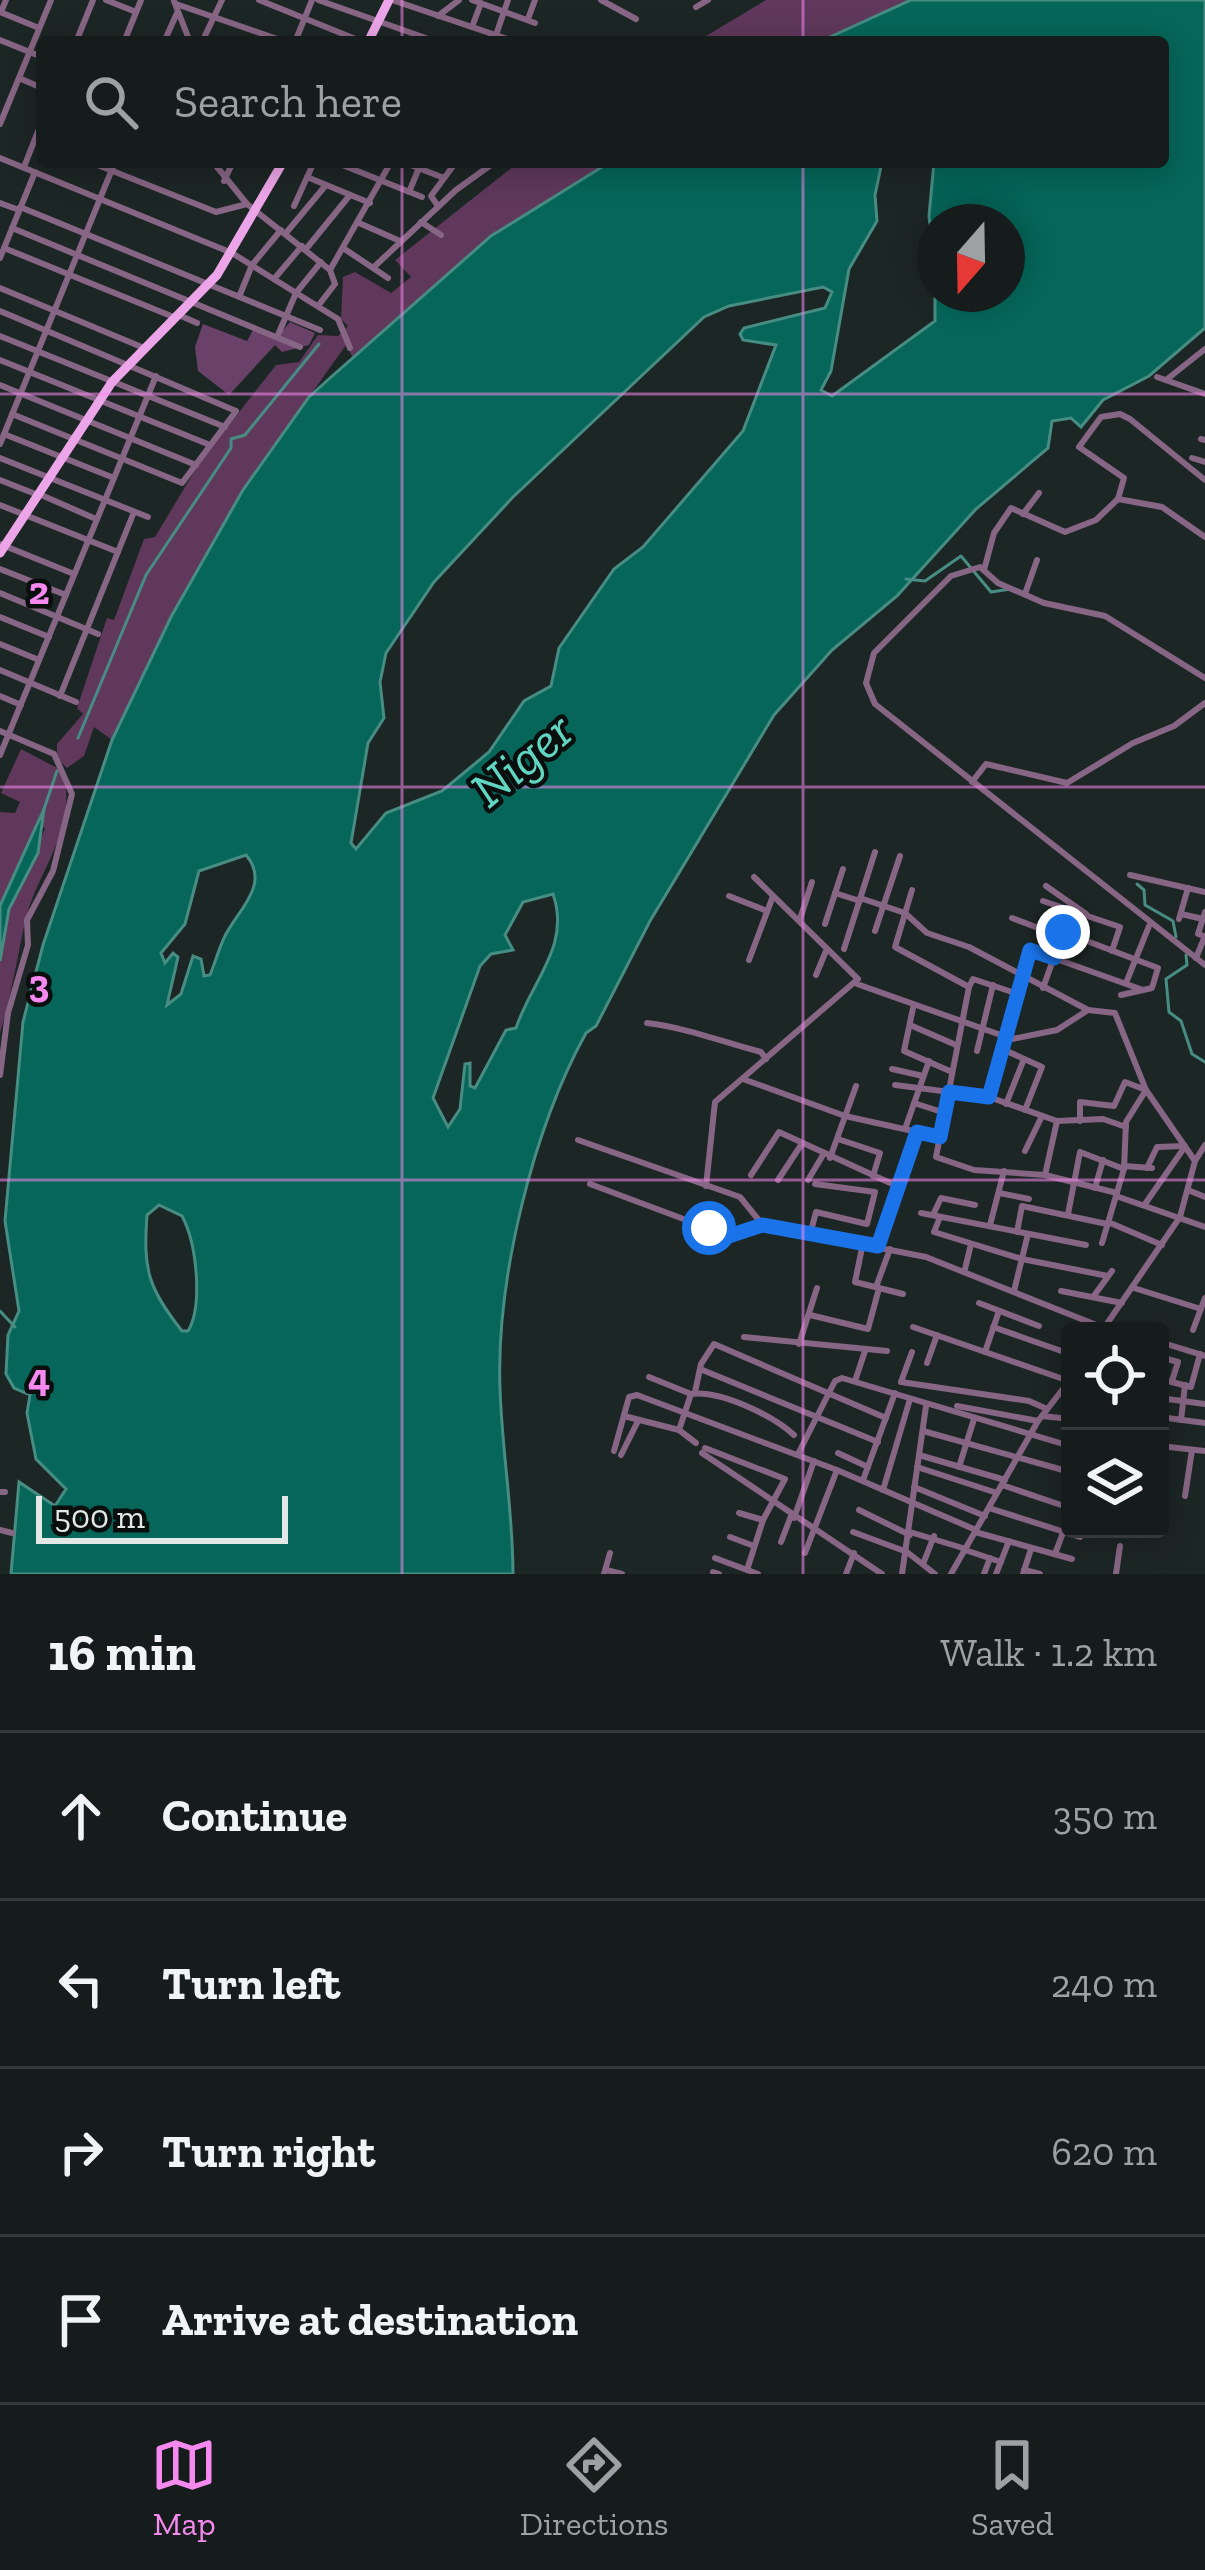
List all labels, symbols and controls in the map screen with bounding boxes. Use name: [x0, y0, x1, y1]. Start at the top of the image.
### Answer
search box: [36, 36, 1169, 168]
icon: search: [78, 69, 144, 135]
text: Search here: [174, 75, 402, 129]
north arrow: [917, 204, 1025, 312]
text: 2: [29, 567, 50, 614]
water label: Niger: [458, 699, 585, 820]
route end: [1036, 905, 1090, 959]
text: 3: [29, 960, 49, 1007]
route start: [682, 1201, 736, 1255]
map controls: [1061, 1322, 1169, 1538]
button: locate: [1061, 1322, 1169, 1430]
text: 4: [28, 1354, 50, 1401]
button: layers: [1061, 1430, 1169, 1538]
scale bar: [36, 1490, 288, 1543]
text: 500 m: [54, 1497, 145, 1536]
text: 16 min: [48, 1622, 196, 1683]
text: Walk · 1.2 km: [940, 1629, 1157, 1676]
icon: ahead: [48, 1783, 114, 1849]
text: Continue: [162, 1789, 347, 1843]
text: 350 m: [1053, 1792, 1157, 1839]
icon: left: [48, 1951, 114, 2017]
text: Turn left: [162, 1957, 340, 2011]
text: 240 m: [1051, 1960, 1157, 2007]
icon: right: [48, 2119, 114, 2185]
text: Turn right: [162, 2125, 375, 2179]
text: 620 m: [1051, 2128, 1157, 2175]
icon: arrive: [48, 2287, 114, 2353]
text: Arrive at destination: [162, 2293, 578, 2347]
tab: Map: [151, 2432, 217, 2543]
tab: Directions: [520, 2432, 669, 2543]
tab: Saved: [971, 2432, 1054, 2543]

